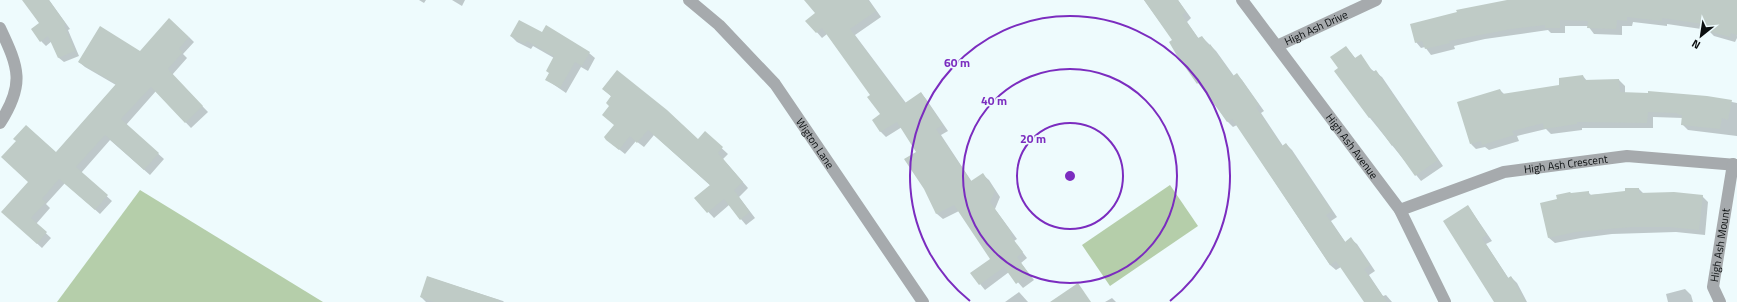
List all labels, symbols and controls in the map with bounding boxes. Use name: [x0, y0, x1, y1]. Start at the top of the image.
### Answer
street label: High Ash Drive: [1282, 6, 1351, 49]
north arrow: [1681, 16, 1721, 56]
text: N: [1689, 36, 1703, 53]
text: 60 m: [944, 53, 970, 72]
text: 40 m: [981, 91, 1007, 110]
street label: High Ash Avenue: [1322, 110, 1382, 183]
street label: Wigton Lane: [792, 115, 838, 172]
text: 20 m: [1020, 129, 1046, 148]
street label: High Ash Crescent: [1523, 151, 1609, 177]
centre of rings: [1063, 169, 1077, 183]
street label: High Ash Mount: [1706, 207, 1734, 283]

